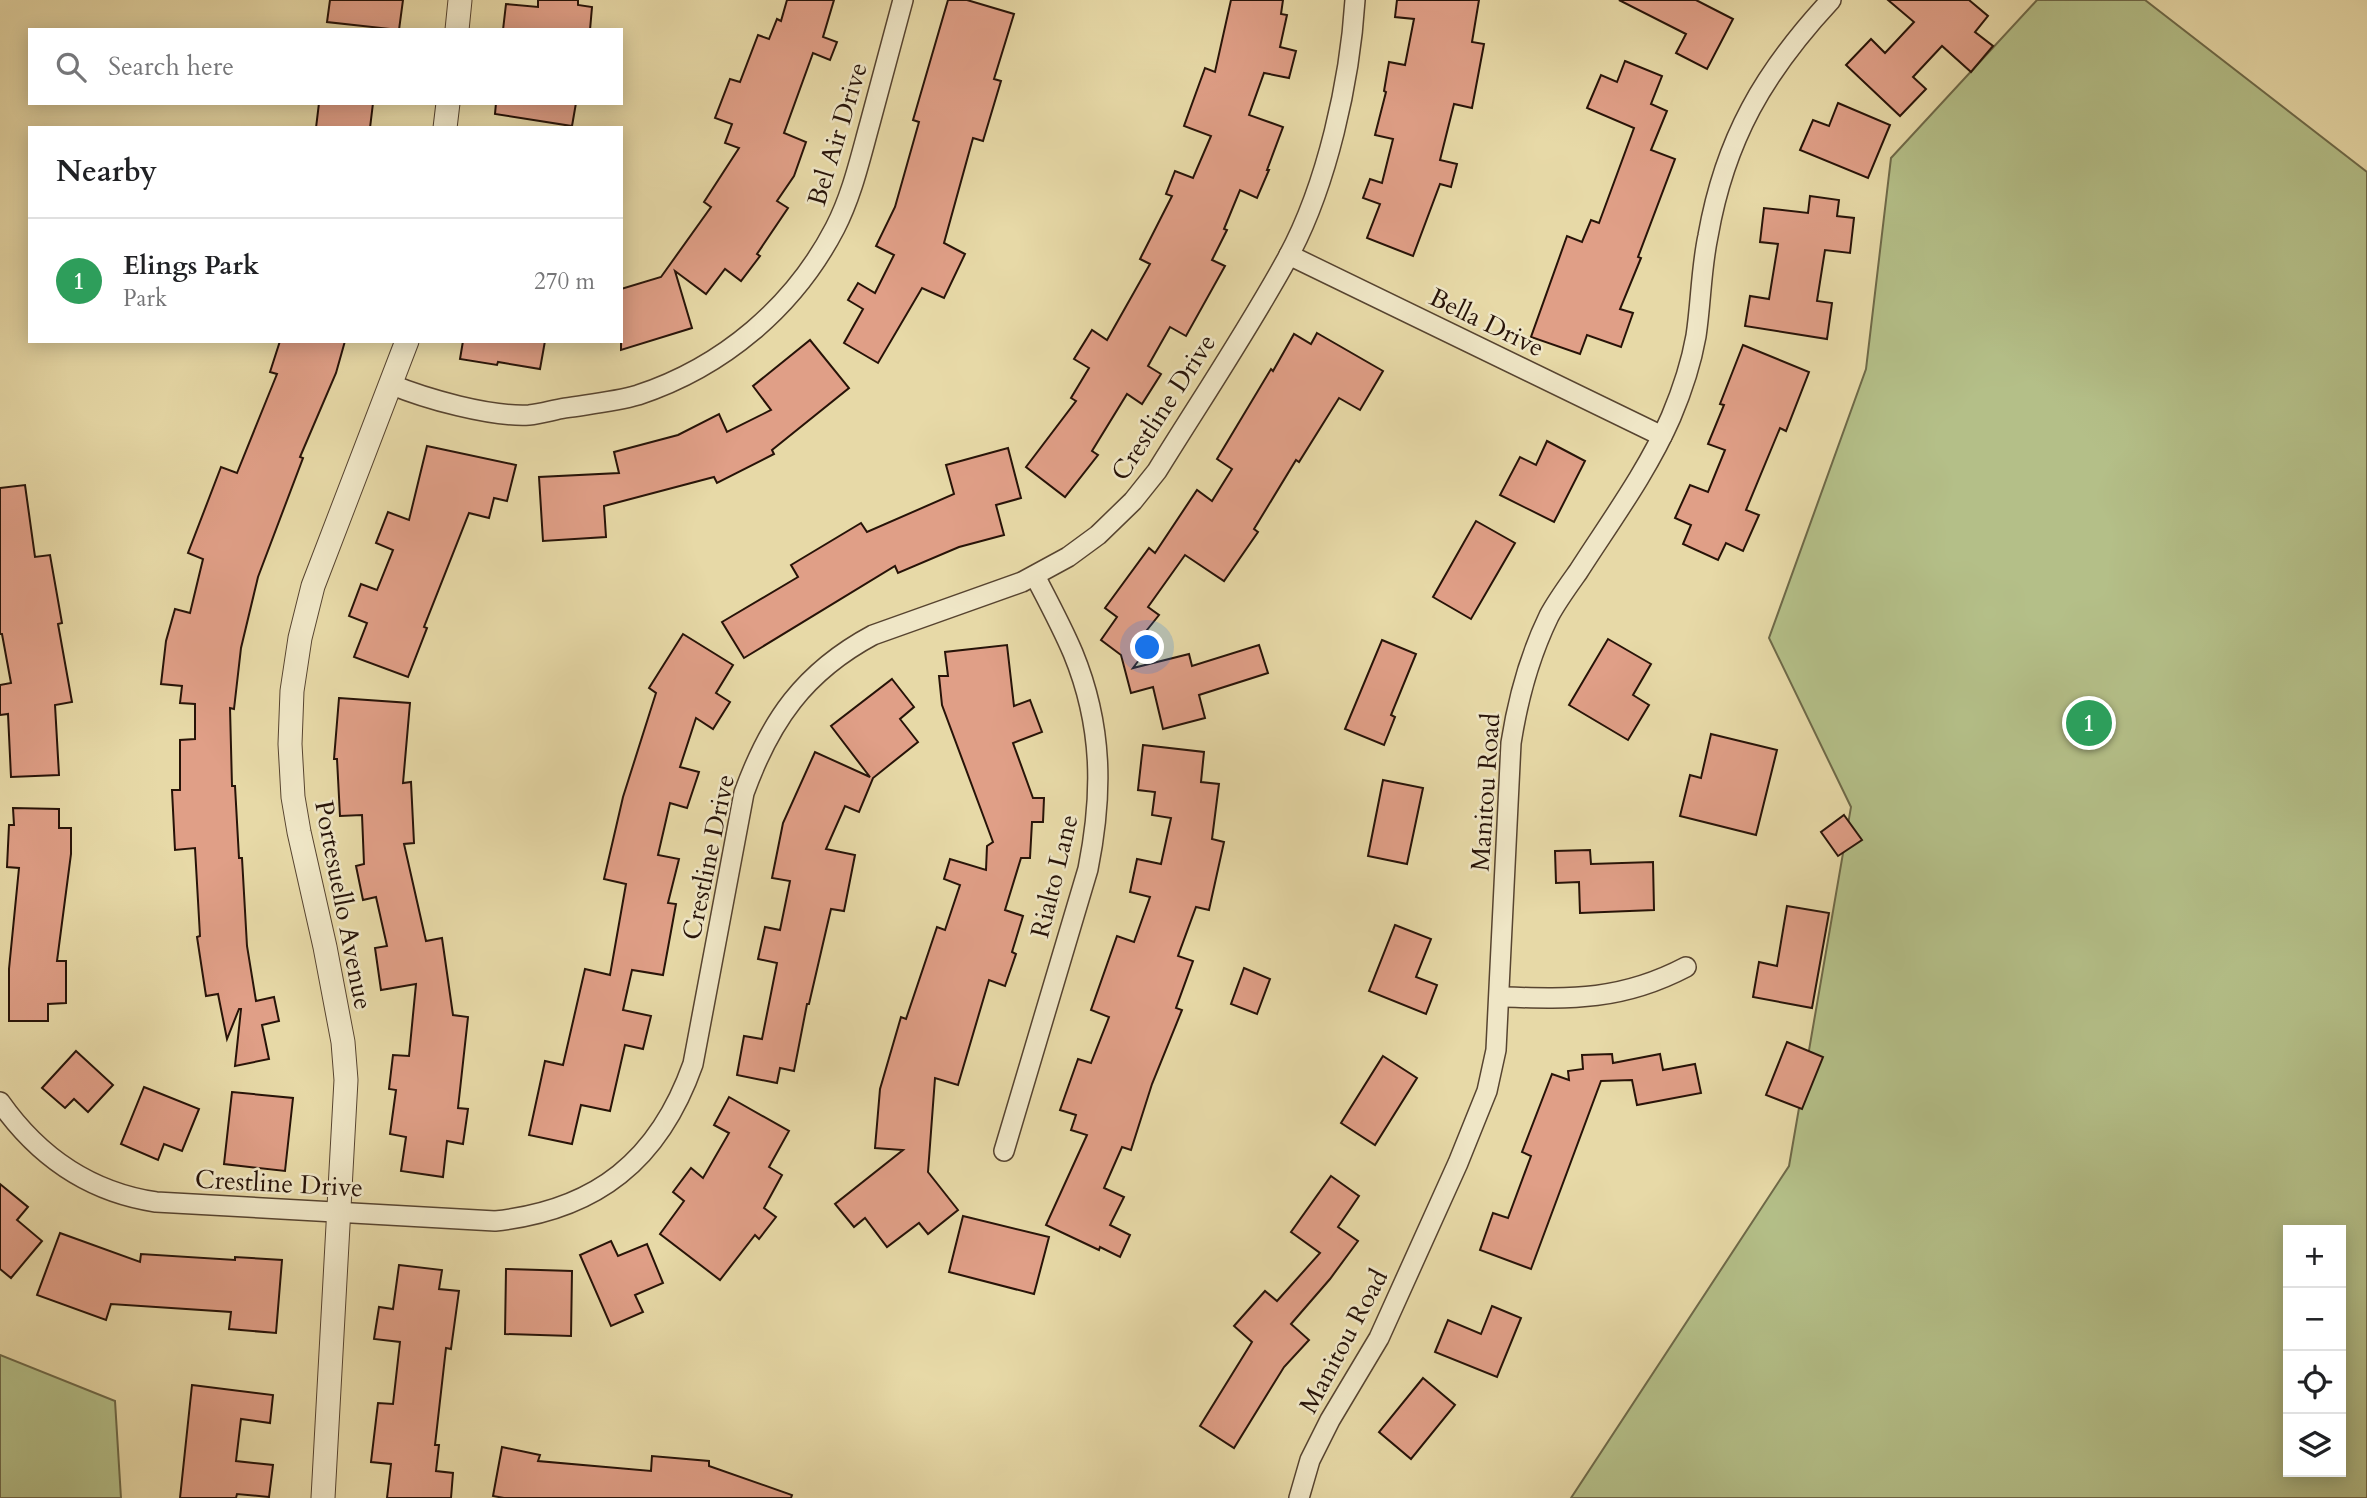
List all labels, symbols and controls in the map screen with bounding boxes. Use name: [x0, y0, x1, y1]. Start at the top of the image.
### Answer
search box: [28, 28, 623, 105]
icon: search: [52, 48, 90, 86]
text: Search here: [108, 49, 234, 84]
street label: Bel Air Drive: [799, 58, 876, 210]
text: Nearby: [56, 151, 157, 192]
text: Elings Park: [123, 248, 259, 283]
text: 1: [73, 266, 85, 297]
text: 270 m: [534, 266, 595, 297]
street label: Bella Drive: [1423, 280, 1550, 365]
text: Park: [123, 283, 167, 314]
street label: Crestline Drive: [1103, 327, 1224, 487]
your location: [1130, 630, 1164, 664]
pin: 1: [2066, 697, 2112, 749]
street label: Manitou Road: [1463, 712, 1508, 872]
street label: Crestline Drive: [674, 771, 743, 943]
street label: Portesuello Avenue: [306, 798, 381, 1013]
street label: Rialto Lane: [1022, 811, 1087, 941]
street label: Crestline Drive: [194, 1162, 364, 1205]
map controls: [2283, 1225, 2346, 1477]
button: +: [2283, 1225, 2346, 1288]
street label: Manitou Road: [1291, 1263, 1396, 1419]
button: −: [2283, 1288, 2346, 1351]
button: locate: [2283, 1351, 2346, 1414]
button: layers: [2283, 1414, 2346, 1477]

